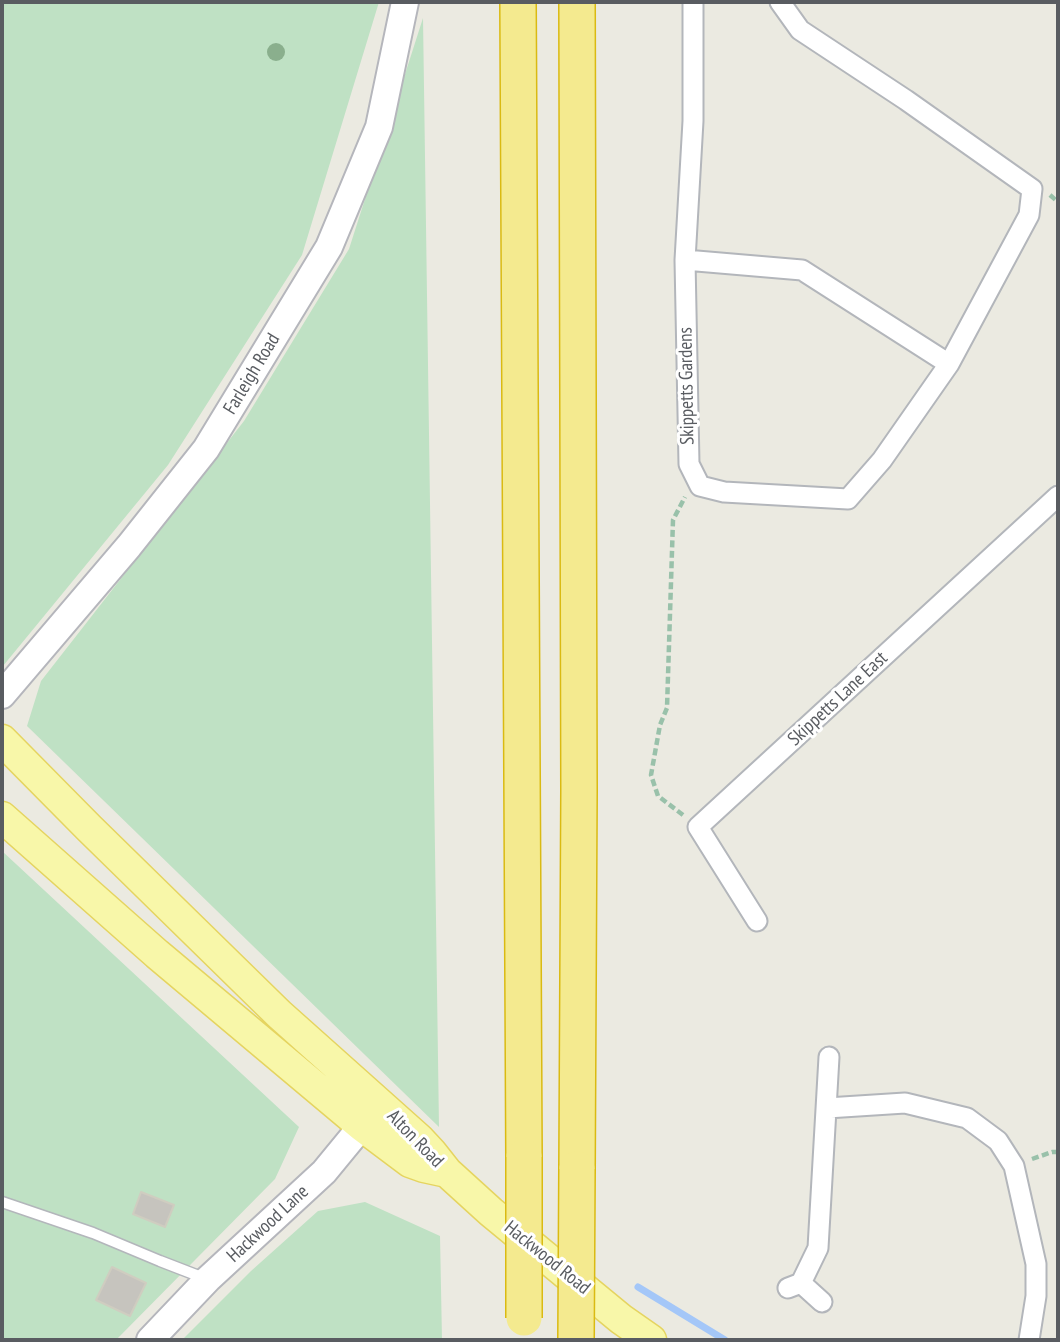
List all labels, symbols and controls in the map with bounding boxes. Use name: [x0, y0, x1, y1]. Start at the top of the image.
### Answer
street label: Skippetts Gardens: [675, 327, 699, 445]
street label: Farleigh Road: [219, 330, 285, 418]
street label: Skippetts Lane East: [784, 647, 892, 751]
street label: Alton Road: [382, 1105, 448, 1173]
street label: Hackwood Lane: [223, 1181, 313, 1267]
street label: Hackwood Road: [499, 1216, 595, 1300]

